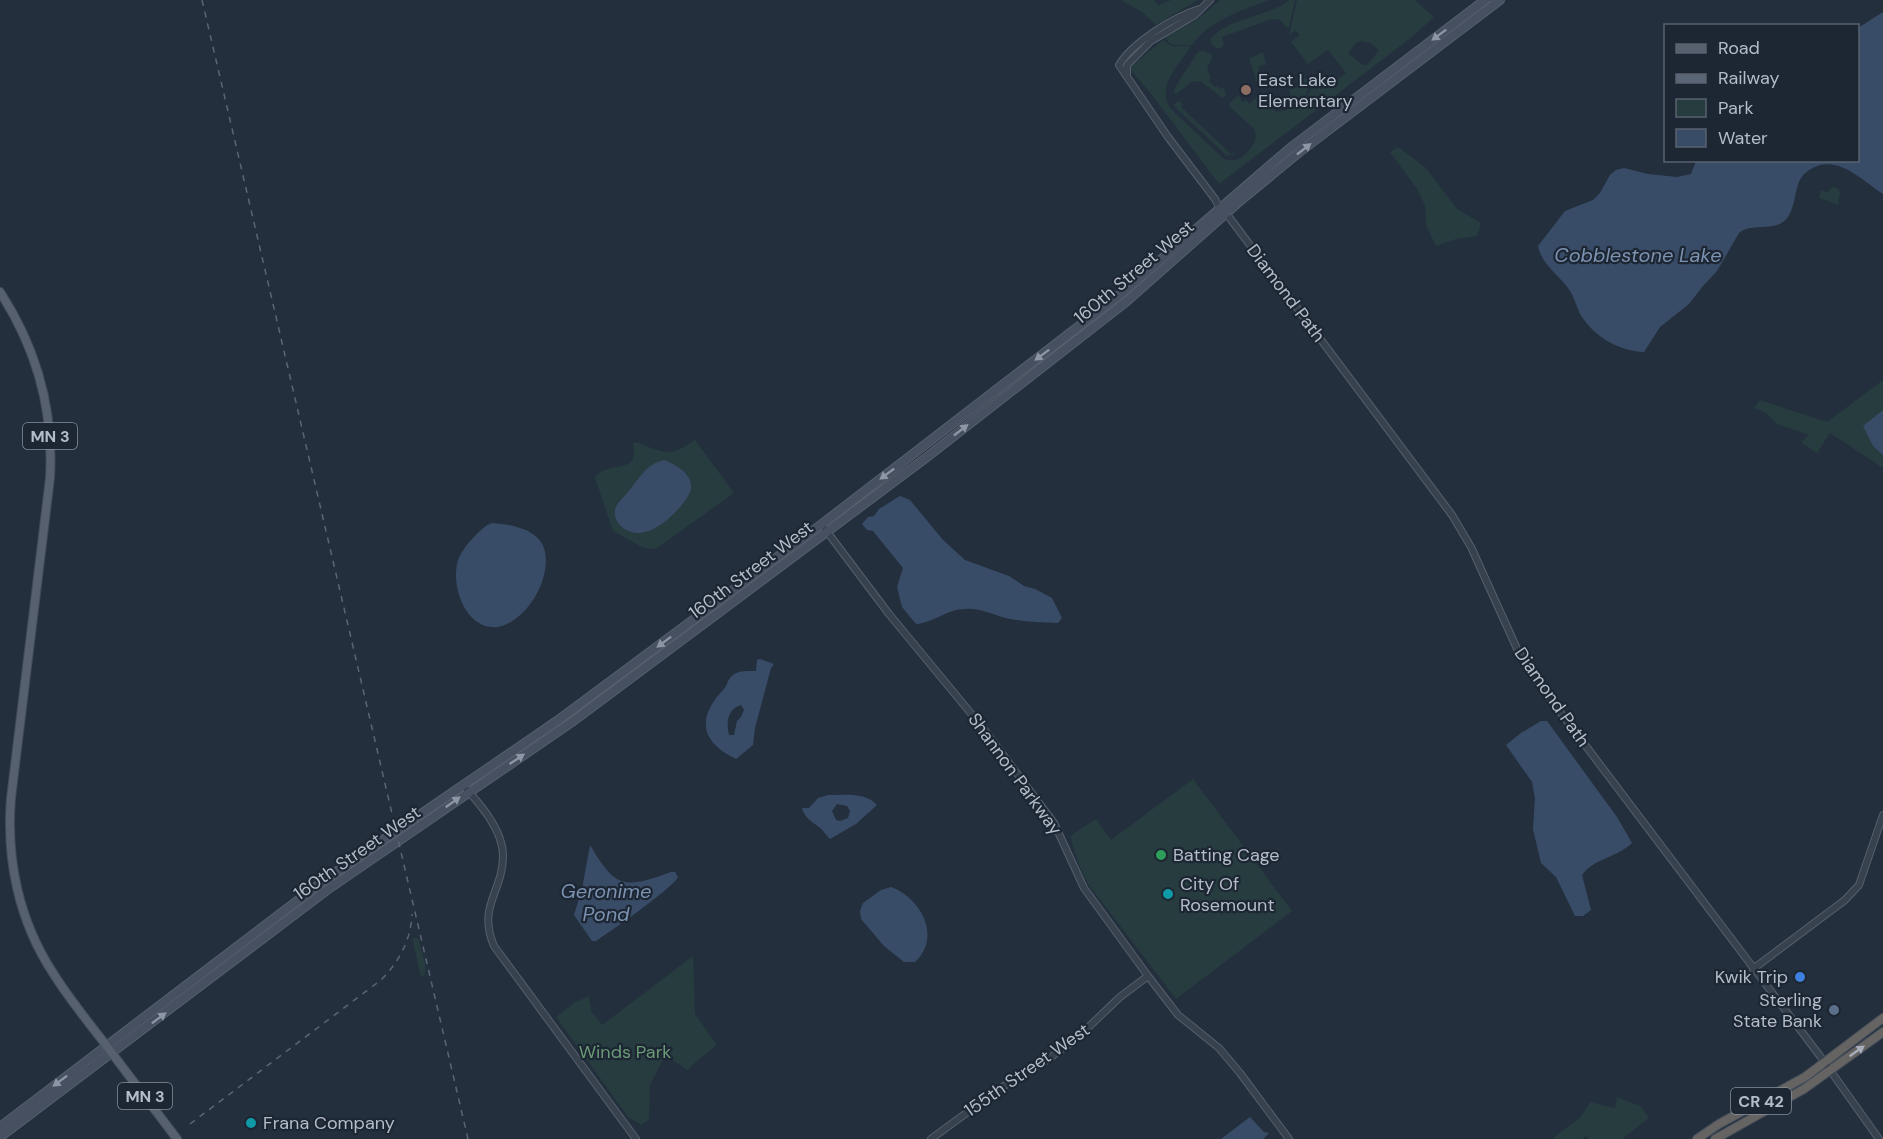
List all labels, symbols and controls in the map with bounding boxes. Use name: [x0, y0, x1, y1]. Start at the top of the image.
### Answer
legend: [1664, 24, 1859, 162]
one-way arrow: [1431, 29, 1447, 41]
text: Road: [1718, 36, 1760, 60]
text: Railway: [1718, 66, 1780, 90]
place label: East Lake Elementary: [1258, 68, 1353, 113]
marker: East Lake Elementary: [1239, 83, 1253, 97]
text: Park: [1718, 96, 1754, 120]
text: Water: [1718, 126, 1768, 150]
one-way arrow: [1296, 143, 1311, 155]
street label: 160th Street West: [1069, 215, 1199, 329]
street label: Diamond Path: [1241, 239, 1331, 347]
water label: Cobblestone Lake: [1554, 242, 1722, 268]
one-way arrow: [1034, 349, 1050, 362]
road number: MN 3: [23, 423, 77, 449]
one-way arrow: [953, 424, 969, 437]
one-way arrow: [879, 467, 895, 480]
street label: 160th Street West: [684, 515, 818, 625]
one-way arrow: [657, 636, 673, 648]
street label: Diamond Path: [1509, 642, 1595, 752]
street label: Shannon Parkway: [963, 708, 1067, 840]
one-way arrow: [509, 753, 525, 765]
one-way arrow: [446, 797, 461, 809]
street label: 160th Street West: [289, 800, 425, 906]
place label: Batting Cage: [1173, 843, 1280, 867]
marker: Batting Cage: [1154, 848, 1168, 862]
place label: City Of Rosemount: [1180, 872, 1275, 917]
water label: Geronime Pond: [561, 878, 651, 927]
marker: City Of Rosemount: [1161, 887, 1175, 901]
place label: Kwik Trip: [1715, 965, 1788, 989]
marker: Kwik Trip: [1793, 970, 1807, 984]
place label: Sterling State Bank: [1733, 988, 1822, 1033]
marker: Sterling State Bank: [1827, 1003, 1841, 1017]
one-way arrow: [150, 1012, 166, 1024]
street label: 155th Street West: [959, 1018, 1095, 1122]
park label: Winds Park: [579, 1040, 671, 1064]
one-way arrow: [1848, 1045, 1864, 1057]
one-way arrow: [52, 1075, 68, 1088]
road number: MN 3: [118, 1083, 172, 1109]
road number: CR 42: [1731, 1088, 1791, 1114]
place label: Frana Company: [263, 1111, 395, 1135]
marker: Frana Company: [244, 1116, 258, 1130]

